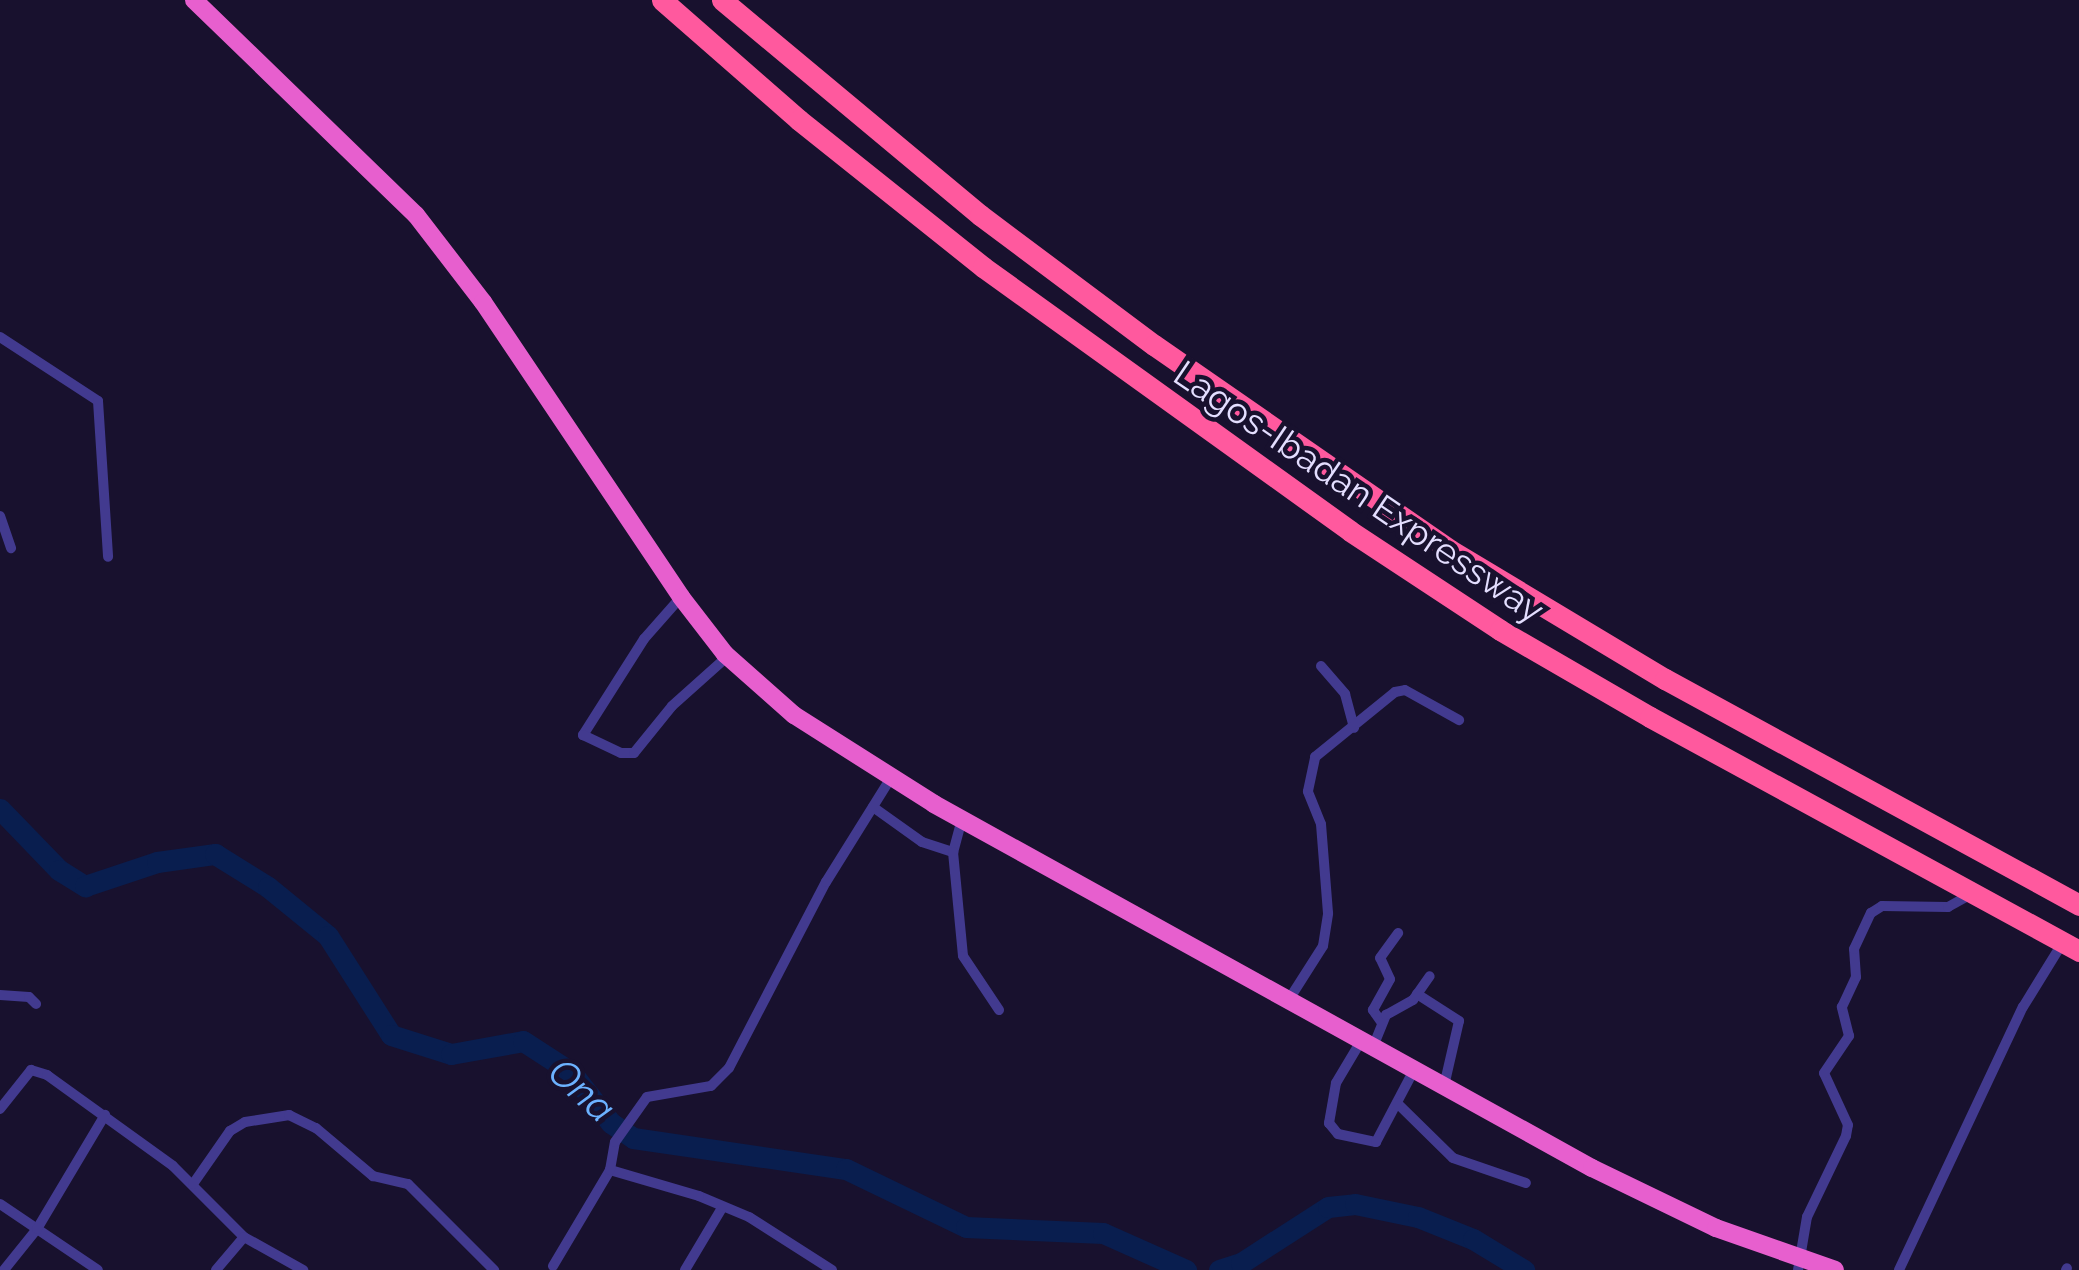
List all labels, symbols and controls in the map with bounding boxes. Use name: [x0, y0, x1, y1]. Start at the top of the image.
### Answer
street label: Lagos-Ibadan Expressway: [1166, 352, 1552, 632]
water label: Ona: [539, 1048, 625, 1132]

